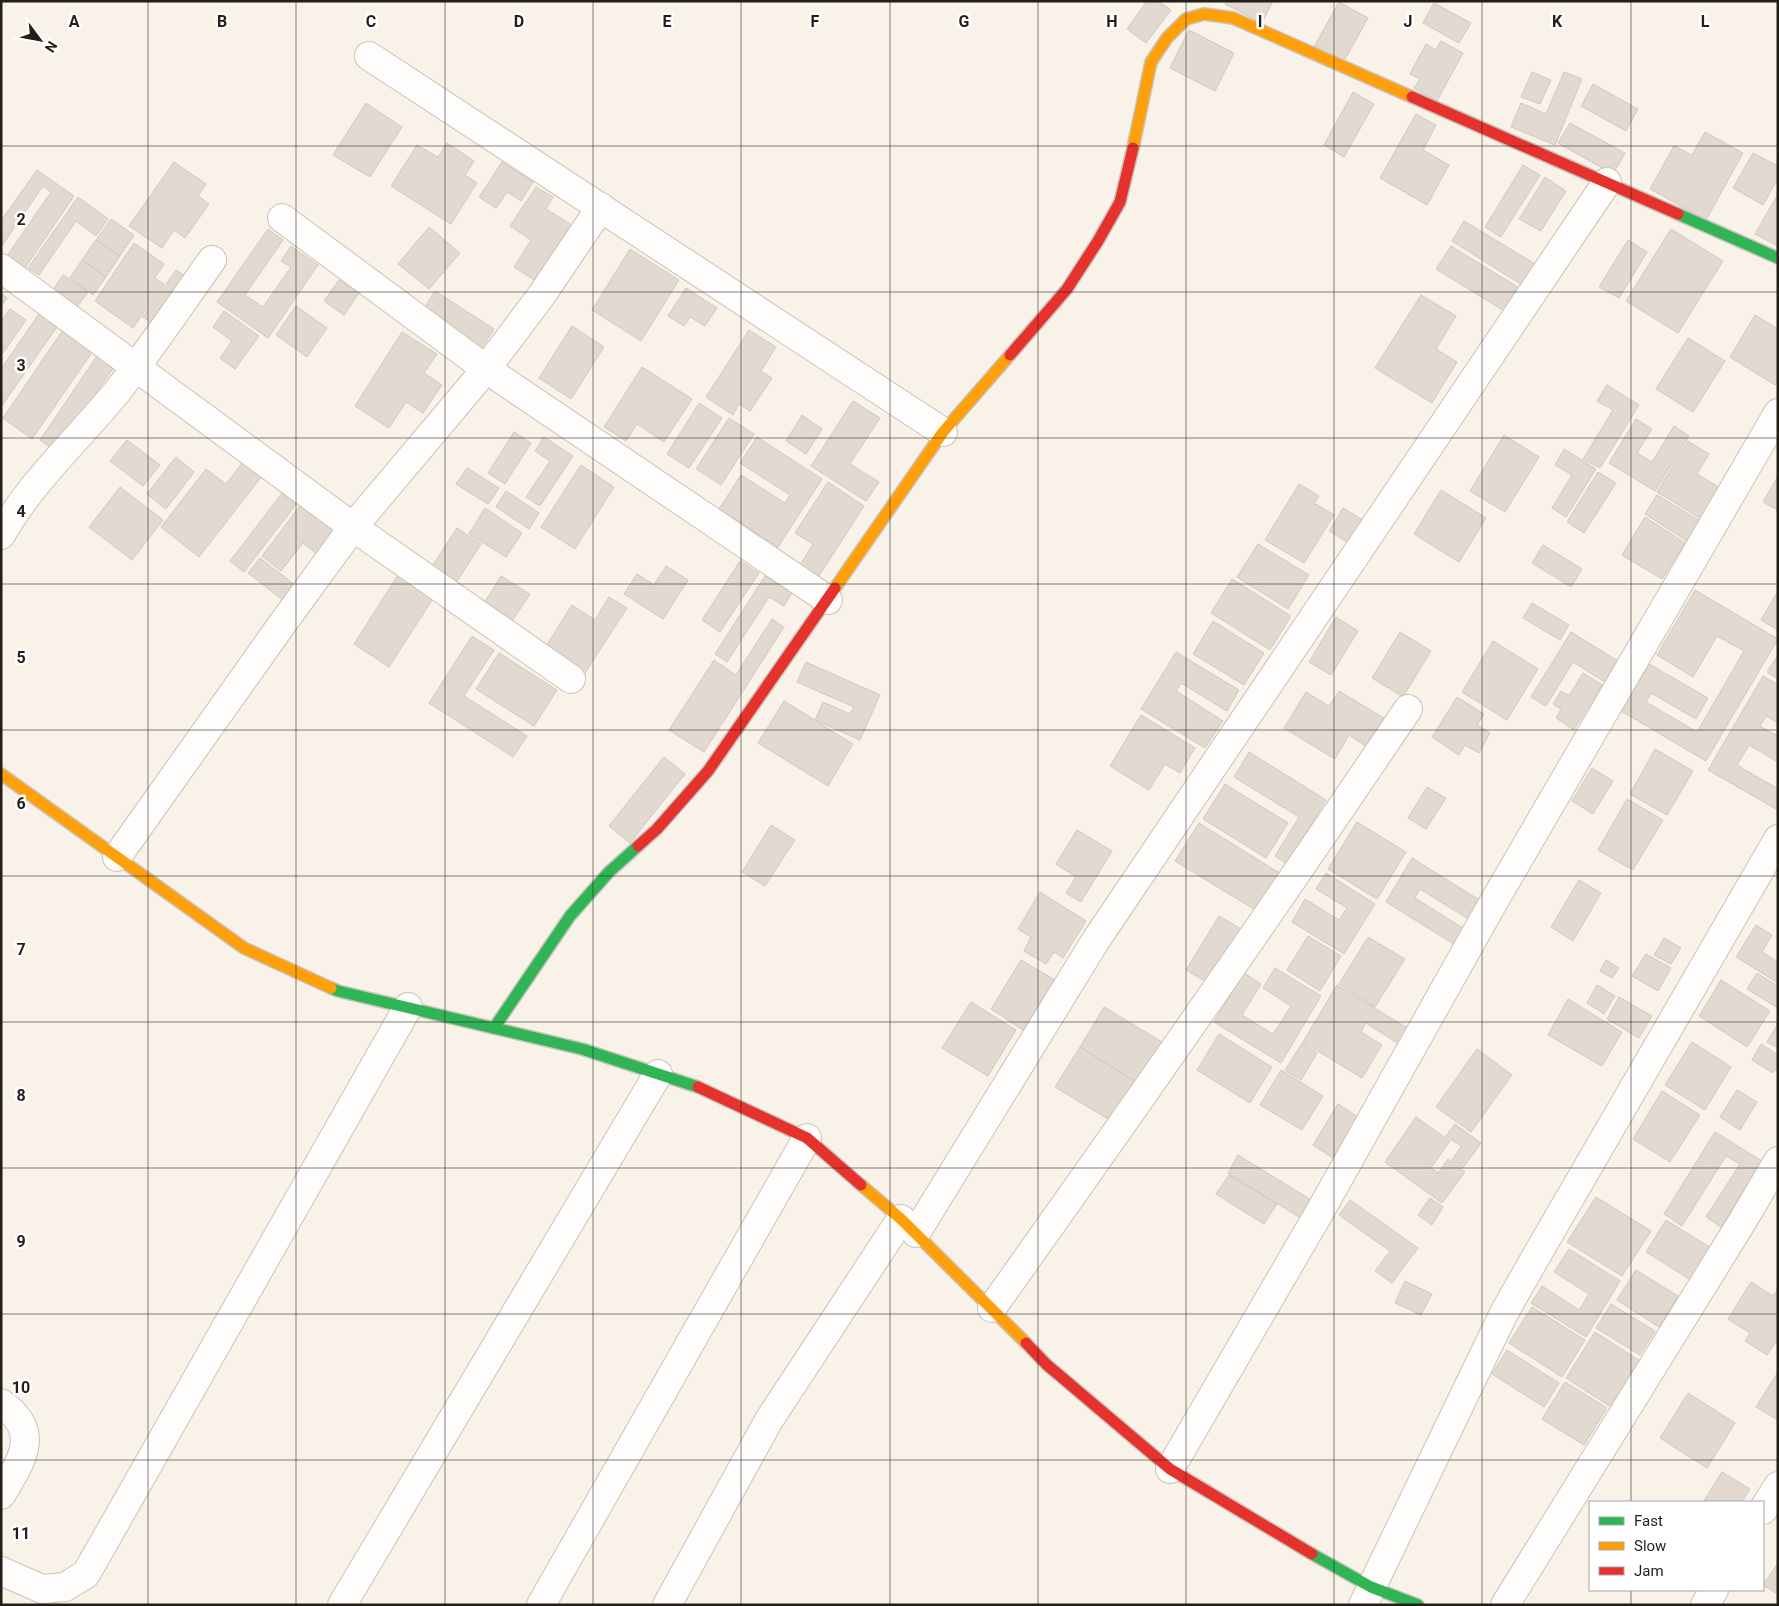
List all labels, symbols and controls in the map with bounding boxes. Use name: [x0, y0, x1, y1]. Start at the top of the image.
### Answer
text: A: [69, 12, 80, 31]
text: B: [217, 12, 227, 31]
text: C: [366, 12, 376, 31]
text: D: [514, 12, 524, 31]
text: E: [663, 12, 672, 31]
text: F: [811, 12, 820, 31]
text: G: [959, 12, 970, 31]
text: H: [1106, 12, 1118, 31]
text: I: [1258, 12, 1262, 31]
text: J: [1404, 12, 1412, 31]
text: K: [1552, 12, 1563, 31]
text: L: [1701, 12, 1710, 31]
north arrow: [15, 15, 65, 65]
text: N: [42, 38, 60, 55]
text: 2: [16, 210, 26, 229]
text: 3: [16, 356, 26, 375]
text: 4: [16, 502, 26, 521]
text: 5: [16, 648, 26, 667]
text: 6: [16, 794, 26, 813]
text: 7: [16, 940, 26, 959]
text: 8: [16, 1086, 26, 1105]
text: 9: [16, 1232, 26, 1251]
text: 10: [12, 1378, 30, 1397]
legend: [1589, 1501, 1764, 1591]
text: Fast: [1634, 1512, 1663, 1530]
text: 11: [12, 1524, 30, 1543]
text: Slow: [1634, 1537, 1666, 1555]
text: Jam: [1634, 1562, 1664, 1580]

